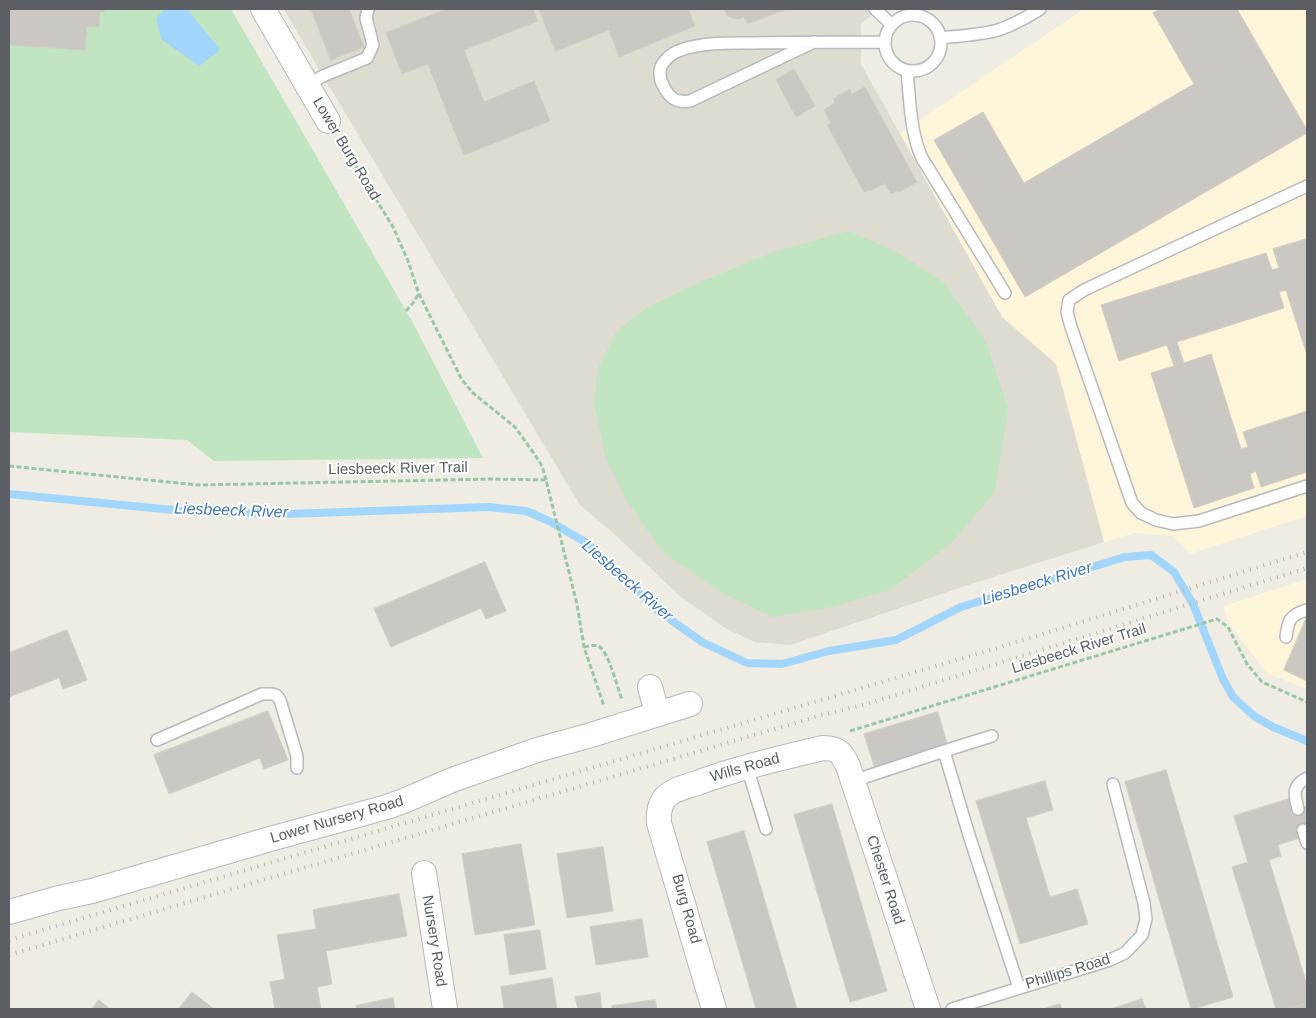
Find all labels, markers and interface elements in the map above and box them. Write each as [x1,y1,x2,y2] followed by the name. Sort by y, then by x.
[308,94,384,204] street label: Lower Burg Road
[328,459,468,479] street label: Liesbeeck River Trail
[174,499,288,523] water label: Liesbeeck River
[578,536,676,626] water label: Liesbeeck River
[980,558,1094,610] water label: Liesbeeck River
[1010,620,1148,678] street label: Liesbeeck River Trail
[708,749,782,787] street label: Wills Road
[268,792,406,848] street label: Lower Nursery Road
[862,833,908,927] street label: Chester Road
[667,872,705,946] street label: Burg Road
[418,894,450,988] street label: Nursery Road
[1024,951,1112,993] street label: Phillips Road

